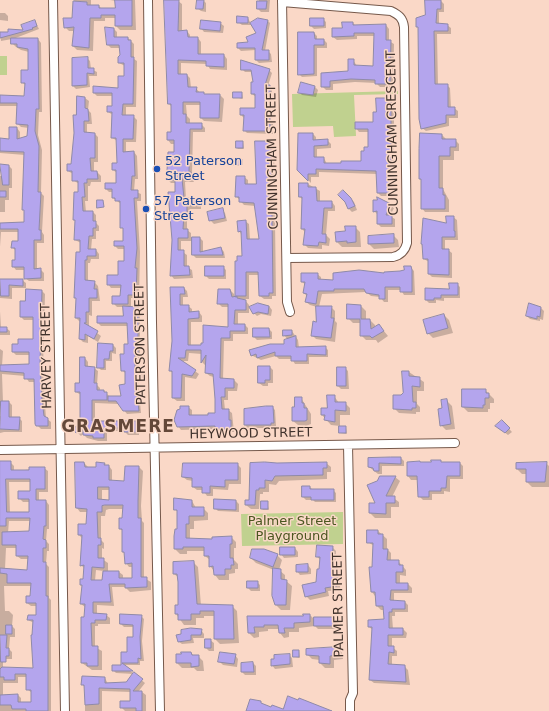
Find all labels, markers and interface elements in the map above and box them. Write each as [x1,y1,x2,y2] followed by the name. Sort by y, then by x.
[384,50,402,216] street label: CUNNINGHAM CRESCENT
[264,84,282,230] street label: CUNNINGHAM STREET
[165,154,242,185] place label: 52 Paterson Street
[152,164,162,174] marker: 52 Paterson Street
[154,194,231,225] place label: 57 Paterson Street
[141,204,151,214] marker: 57 Paterson Street
[132,283,150,405] street label: PATERSON STREET
[38,303,56,409] street label: HARVEY STREET
[61,418,175,438] district label: GRASMERE
[189,425,313,443] street label: HEYWOOD STREET
[248,514,336,545] park label: Palmer Street Playground
[330,552,348,658] street label: PALMER STREET

